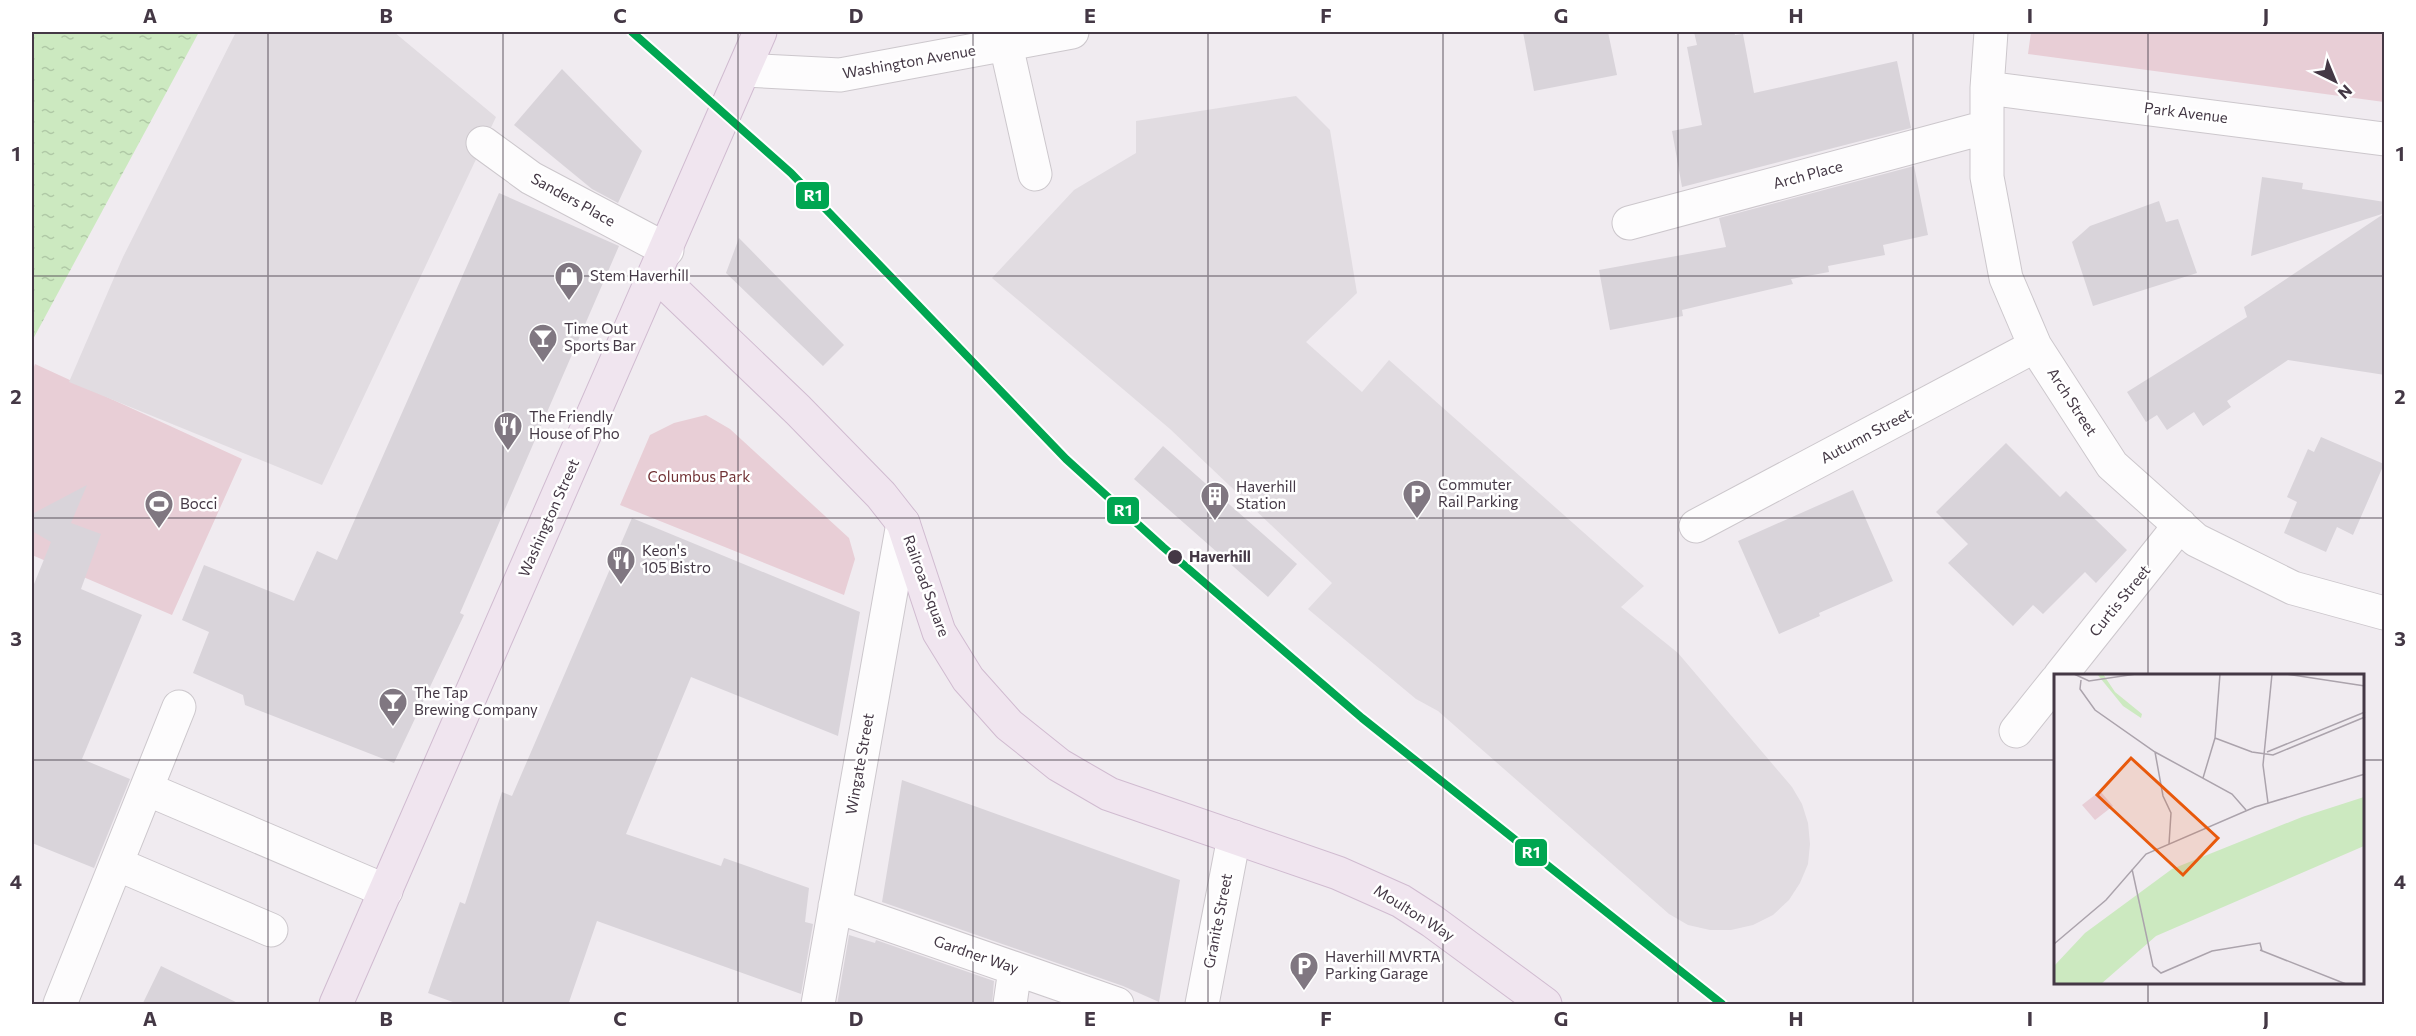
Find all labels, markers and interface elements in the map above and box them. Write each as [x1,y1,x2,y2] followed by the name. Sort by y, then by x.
[143,3,157,27] text: A
[379,3,393,27] text: B
[613,3,627,27] text: C
[849,3,863,27] text: D
[1084,3,1096,27] text: E
[1320,3,1332,27] text: F
[1554,3,1568,27] text: G
[1789,3,1804,27] text: H
[2027,3,2033,27] text: I
[2263,3,2269,27] text: J
[841,40,977,82] street label: Washington Avenue
[2305,51,2365,111] north arrow
[2335,81,2356,103] text: N
[2143,98,2229,126] street label: Park Avenue
[11,141,21,165] text: 1
[2395,141,2405,165] text: 1
[1771,156,1845,192] street label: Arch Place
[528,169,619,230] street label: Sanders Place
[795,181,830,210] line badge: R1
[804,185,822,204] text: R1
[553,260,585,302] shop icon: Stem Haverhill
[590,266,689,284] place label: Stem Haverhill
[564,319,636,354] place label: Time Out Sports Bar
[527,322,559,364] bar icon: Time Out Sports Bar
[2044,364,2101,439] street label: Arch Street
[10,384,22,408] text: 2
[2394,384,2406,408] text: 2
[1817,404,1914,467] street label: Autumn Street
[529,407,620,442] place label: The Friendly House of Pho
[492,410,524,452] restaurant icon: The Friendly House of Pho
[514,456,582,579] street label: Washington Street
[648,467,750,485] park label: Columbus Park
[1438,475,1518,510] place label: Commuter Rail Parking
[1236,477,1296,512] place label: Haverhill Station
[1401,478,1433,520] parking icon: Commuter Rail Parking
[1199,480,1231,522] building icon: Haverhill Station
[143,488,175,530] sports icon: Bocci
[180,494,217,512] place label: Bocci
[1106,496,1140,525] line badge: R1
[1114,500,1132,519] text: R1
[900,532,954,639] street label: Railroad Square
[642,541,711,576] place label: Keon's 105 Bistro
[605,544,637,586] restaurant icon: Keon's 105 Bistro
[1189,547,1251,565] place label: Haverhill
[1166,548,1184,566] marker: Haverhill
[2085,561,2154,640] street label: Curtis Street
[10,626,22,650] text: 3
[2394,626,2406,650] text: 3
[2054,674,2365,985] inset map
[414,683,538,718] place label: The Tap Brewing Company
[377,686,409,728] bar icon: The Tap Brewing Company
[841,712,877,816] street label: Wingate Street
[1514,838,1548,867] line badge: R1
[1522,842,1540,861] text: R1
[10,869,22,893] text: 4
[2394,869,2406,893] text: 4
[1199,872,1235,970] street label: Granite Street
[1371,880,1458,944] street label: Moulton Way
[932,931,1021,977] street label: Gardner Way
[1325,947,1441,982] place label: Haverhill MVRTA Parking Garage
[1288,950,1320,992] parking icon: Haverhill MVRTA Parking Garage
[143,1006,157,1030] text: A
[379,1006,393,1030] text: B
[613,1006,627,1030] text: C
[849,1006,863,1030] text: D
[1084,1006,1096,1030] text: E
[1320,1006,1332,1030] text: F
[1554,1006,1568,1030] text: G
[1789,1006,1804,1030] text: H
[2027,1006,2033,1030] text: I
[2263,1006,2269,1030] text: J

